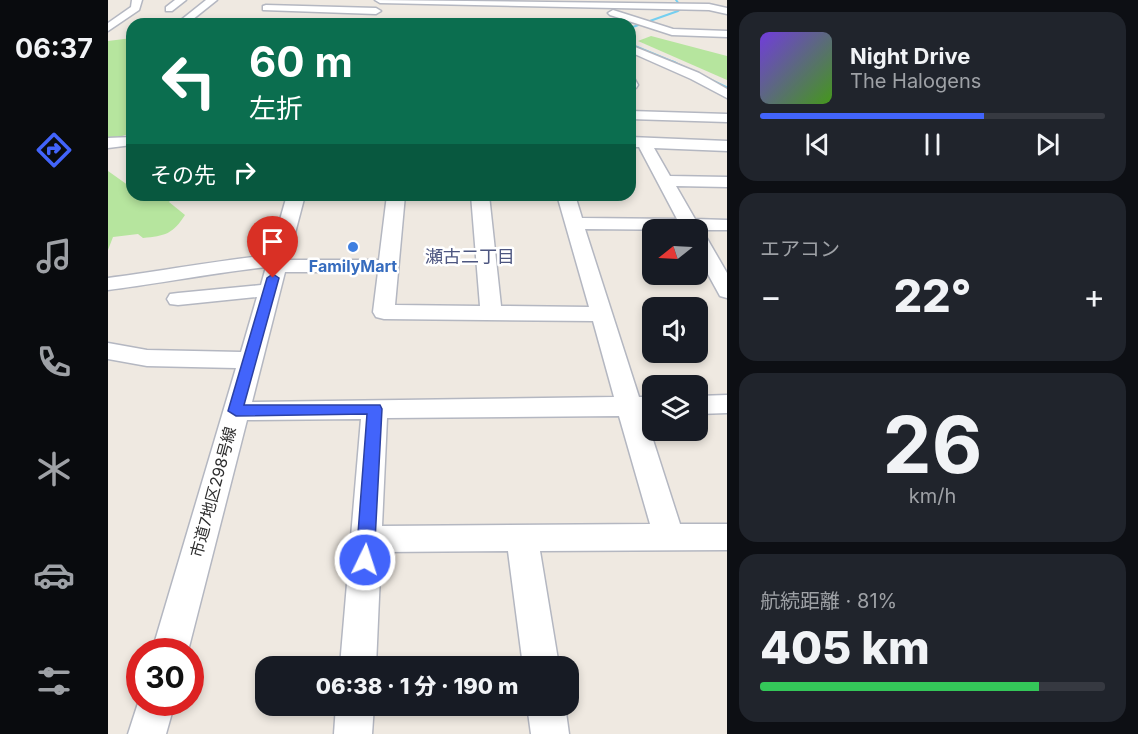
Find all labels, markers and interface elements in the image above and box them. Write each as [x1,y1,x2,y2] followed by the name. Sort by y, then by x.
[15,32,93,65] text: 06:37
[249,36,353,87] text: 60 m
[150,42,228,120] icon: left
[850,43,970,69] text: Night Drive
[850,69,981,93] text: The Halogens
[249,92,303,125] text: 左折
[801,128,834,161] icon: previous
[916,128,949,161] icon: pause
[1031,128,1064,161] icon: next
[33,129,75,171] icon: directions
[228,156,261,189] icon: right
[150,162,216,188] text: その先
[247,216,298,278] pin
[642,219,708,285] north arrow
[642,219,708,441] map controls
[256,225,289,258] icon: arrive
[33,235,75,277] icon: music
[760,237,840,261] text: エアコン
[346,240,360,254] marker: FamilyMart
[425,246,515,267] district label: 瀬古二丁目
[309,256,397,276] place label: FamilyMart
[893,268,972,323] text: 22°
[760,276,782,316] text: −
[1083,276,1105,316] text: +
[642,297,708,363] button: sound
[33,341,75,383] icon: phone
[642,375,708,441] button: layers
[883,397,982,492] text: 26
[186,424,240,560] street label: 市道7地区298号線
[33,448,75,490] icon: climate
[909,484,956,508] text: km/h
[333,528,397,592] position arrow
[33,554,75,596] icon: car
[760,589,897,613] text: 航続距離 · 81%
[760,620,930,675] text: 405 km
[126,638,204,716] speed limit sign: 30
[33,660,75,702] icon: filters
[316,673,518,699] text: 06:38 · 1 分 · 190 m

